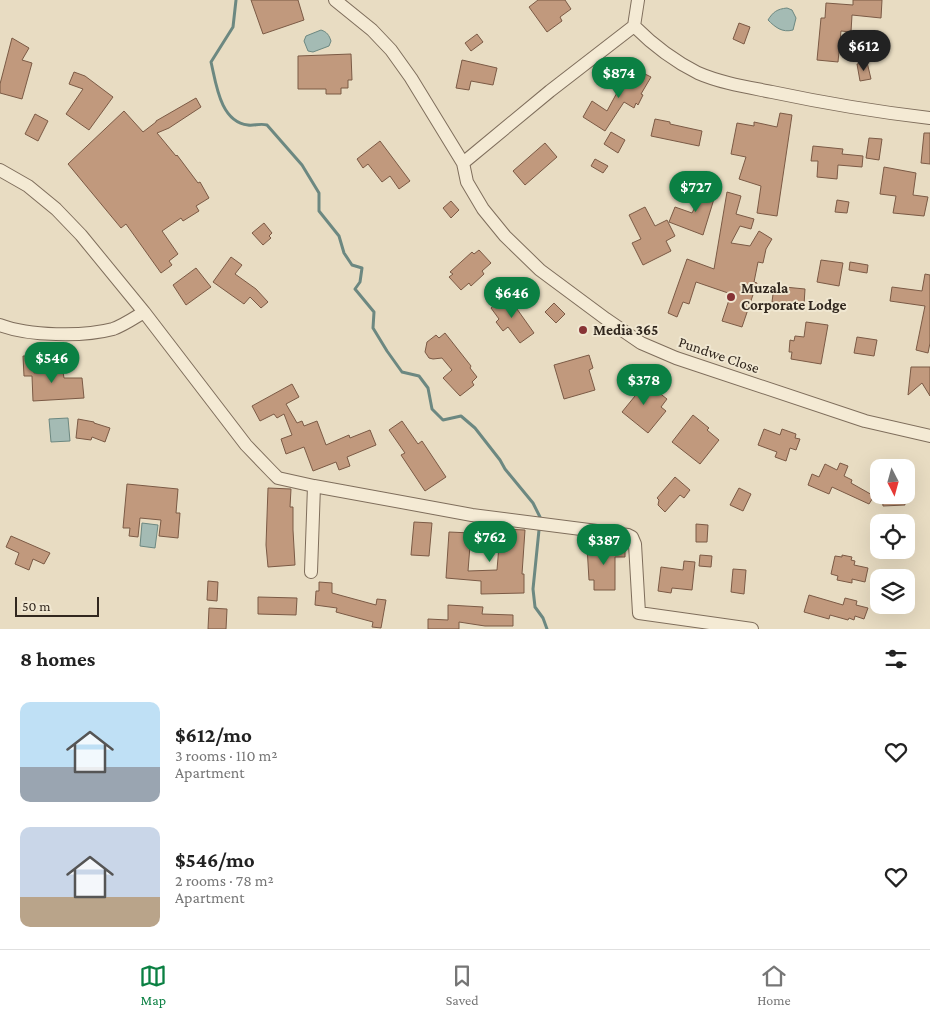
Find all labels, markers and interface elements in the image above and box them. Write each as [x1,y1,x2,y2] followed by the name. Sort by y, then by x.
[834,30,894,72] pin: $612
[849,37,879,54] text: $612
[589,56,649,99] pin: $874
[603,64,635,81] text: $874
[666,170,726,213] pin: $727
[680,178,712,195] text: $727
[482,276,542,319] pin: $646
[741,280,847,313] place label: Muzala Corporate Lodge
[495,284,529,301] text: $646
[725,291,737,303] marker: Muzala Corporate Lodge
[593,322,658,338] place label: Media 365
[577,324,589,336] marker: Media 365
[676,334,762,376] street label: Pundwe Close
[22,342,82,384] pin: $546
[35,349,69,366] text: $546
[614,364,674,406] pin: $378
[628,371,660,388] text: $378
[870,459,915,504] north arrow
[870,459,915,614] map controls
[870,514,915,559] button: locate
[460,520,520,563] pin: $762
[574,524,634,566] pin: $387
[474,528,506,545] text: $762
[588,531,620,548] text: $387
[870,569,915,614] button: layers
[15,594,99,617] scale bar
[22,598,50,614] text: 50 m
[882,645,910,673] icon: filters
[20,647,95,671] text: 8 homes
[60,722,120,782] icon: home
[175,723,252,747] text: $612/mo
[882,738,910,766] icon: heart
[175,747,278,764] text: 3 rooms · 110 m²
[175,764,245,781] text: Apartment
[60,847,120,907] icon: home
[175,848,255,872] text: $546/mo
[882,863,910,891] icon: heart
[175,872,274,889] text: 2 rooms · 78 m²
[175,889,245,906] text: Apartment
[139,962,167,1008] tab: Map
[446,962,479,1008] tab: Saved
[757,962,791,1008] tab: Home

